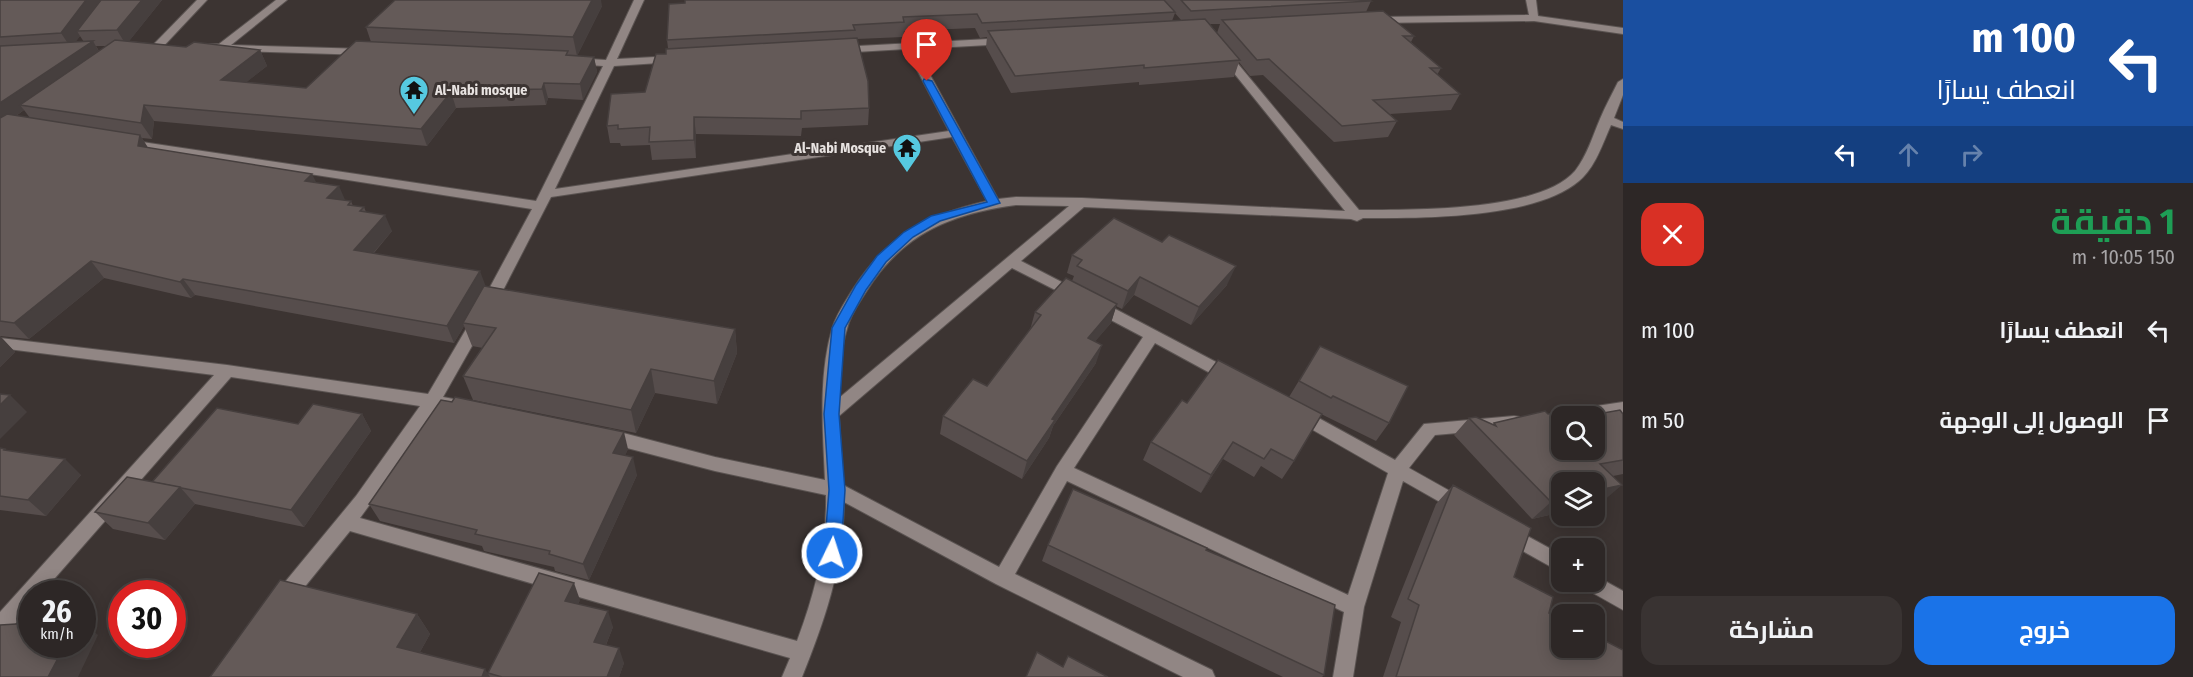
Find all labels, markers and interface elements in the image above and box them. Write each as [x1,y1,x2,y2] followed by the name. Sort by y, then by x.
[1972,13,2076,63] text: 100 m
[901,19,952,81] pin
[2097,24,2175,102] icon: left
[910,28,943,61] icon: arrive
[398,74,430,116] temple icon: Al-Nabi mosque
[1937,74,2076,106] text: انعطف يسارًا
[434,82,527,99] place label: Al-Nabi mosque
[891,132,923,174] temple icon: Al-Nabi Mosque
[1829,138,1862,171] icon: left
[1892,138,1925,171] icon: ahead
[1955,138,1988,171] icon: right
[793,140,886,157] place label: Al-Nabi Mosque
[2051,200,2175,244] text: 1 دقيقة
[1641,203,1704,266] button: close
[2072,245,2175,269] text: 150 m · 10:05
[2142,314,2175,347] icon: left
[1641,317,1695,344] text: 100 m
[1999,317,2124,344] text: انعطف يسارًا
[2142,404,2175,437] icon: arrive
[1551,406,1605,658] map controls
[1551,406,1605,460] button: search
[1641,407,1685,434] text: 50 m
[1940,407,2124,434] text: الوصول إلى الوجهة
[1551,472,1605,526] button: layers
[800,521,864,585] position arrow
[1551,538,1605,592] button: +
[108,580,186,658] speed limit sign: 30
[42,594,72,630] text: 26
[1641,596,1902,665] button: مشاركة
[1914,596,2175,665] button: خروج
[1551,604,1605,658] button: −
[40,625,74,643] text: km/h

